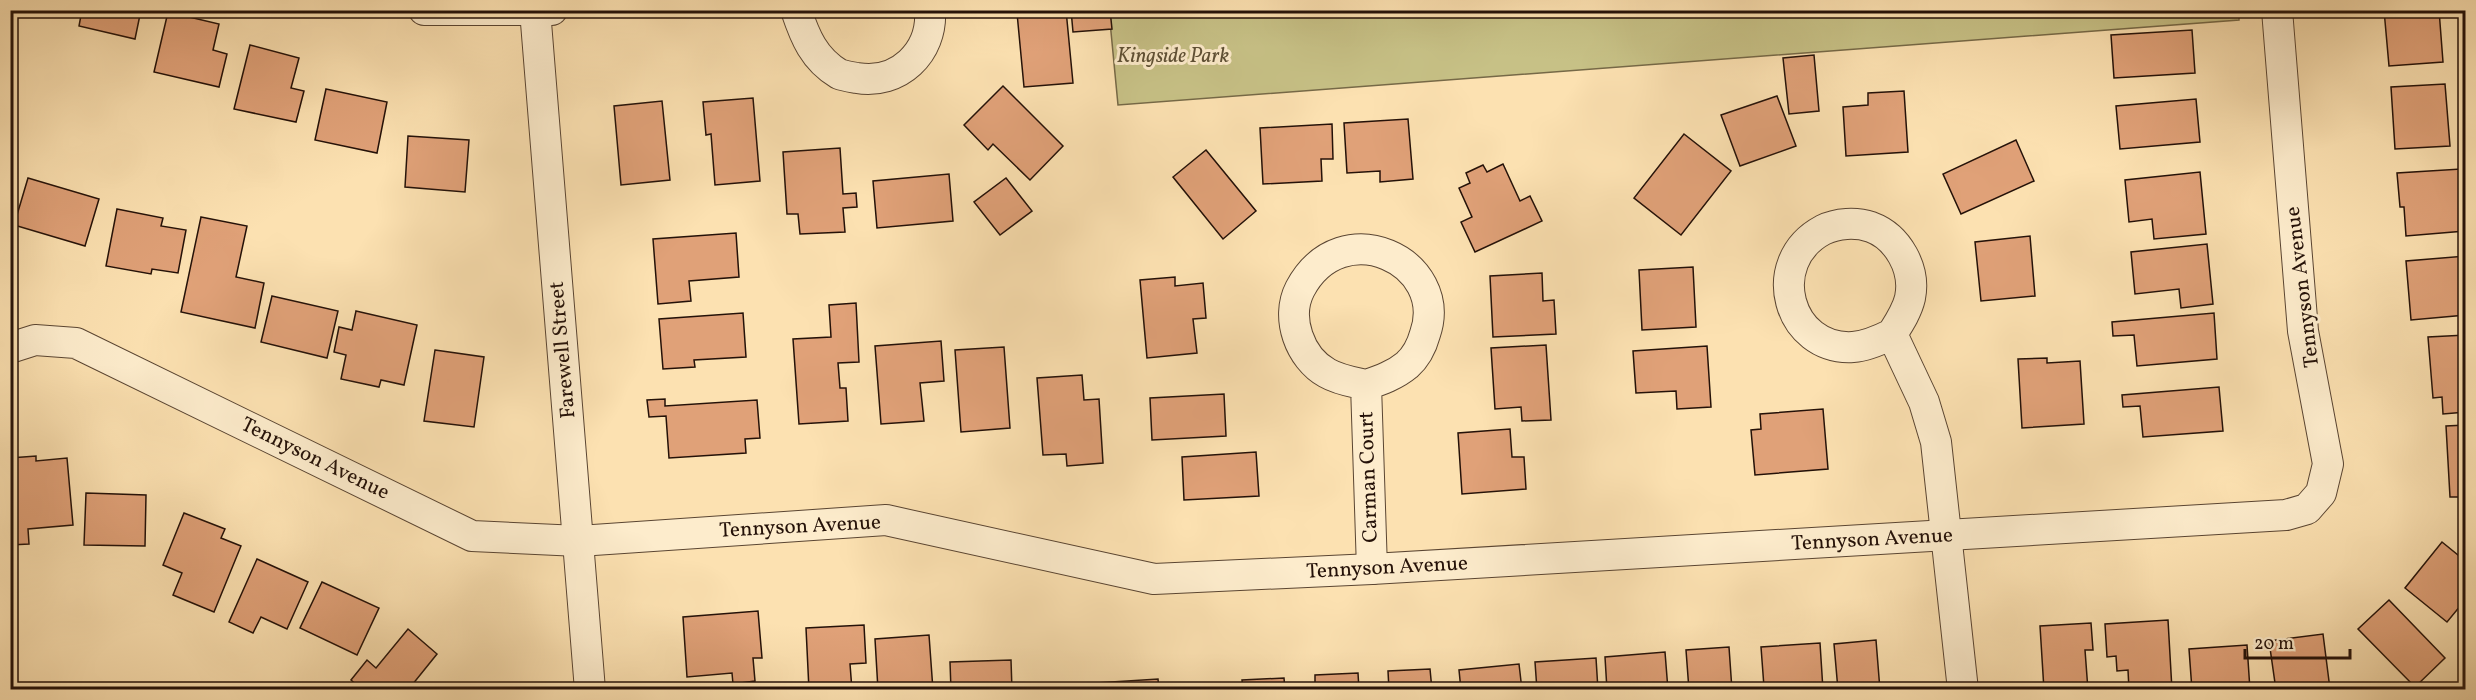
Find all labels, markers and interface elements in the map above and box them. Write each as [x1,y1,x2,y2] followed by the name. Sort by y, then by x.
[1117,42,1229,71] park label: Kingside Park
[2279,205,2327,369] street label: Tennyson Avenue
[543,280,583,420] street label: Farewell Street
[236,410,394,508] street label: Tennyson Avenue
[1352,411,1386,543] street label: Carman Court
[718,508,882,546] street label: Tennyson Avenue
[1790,521,1954,559] street label: Tennyson Avenue
[1305,549,1469,587] street label: Tennyson Avenue
[2245,622,2350,660] scale bar
[2254,632,2294,657] text: 20 m

